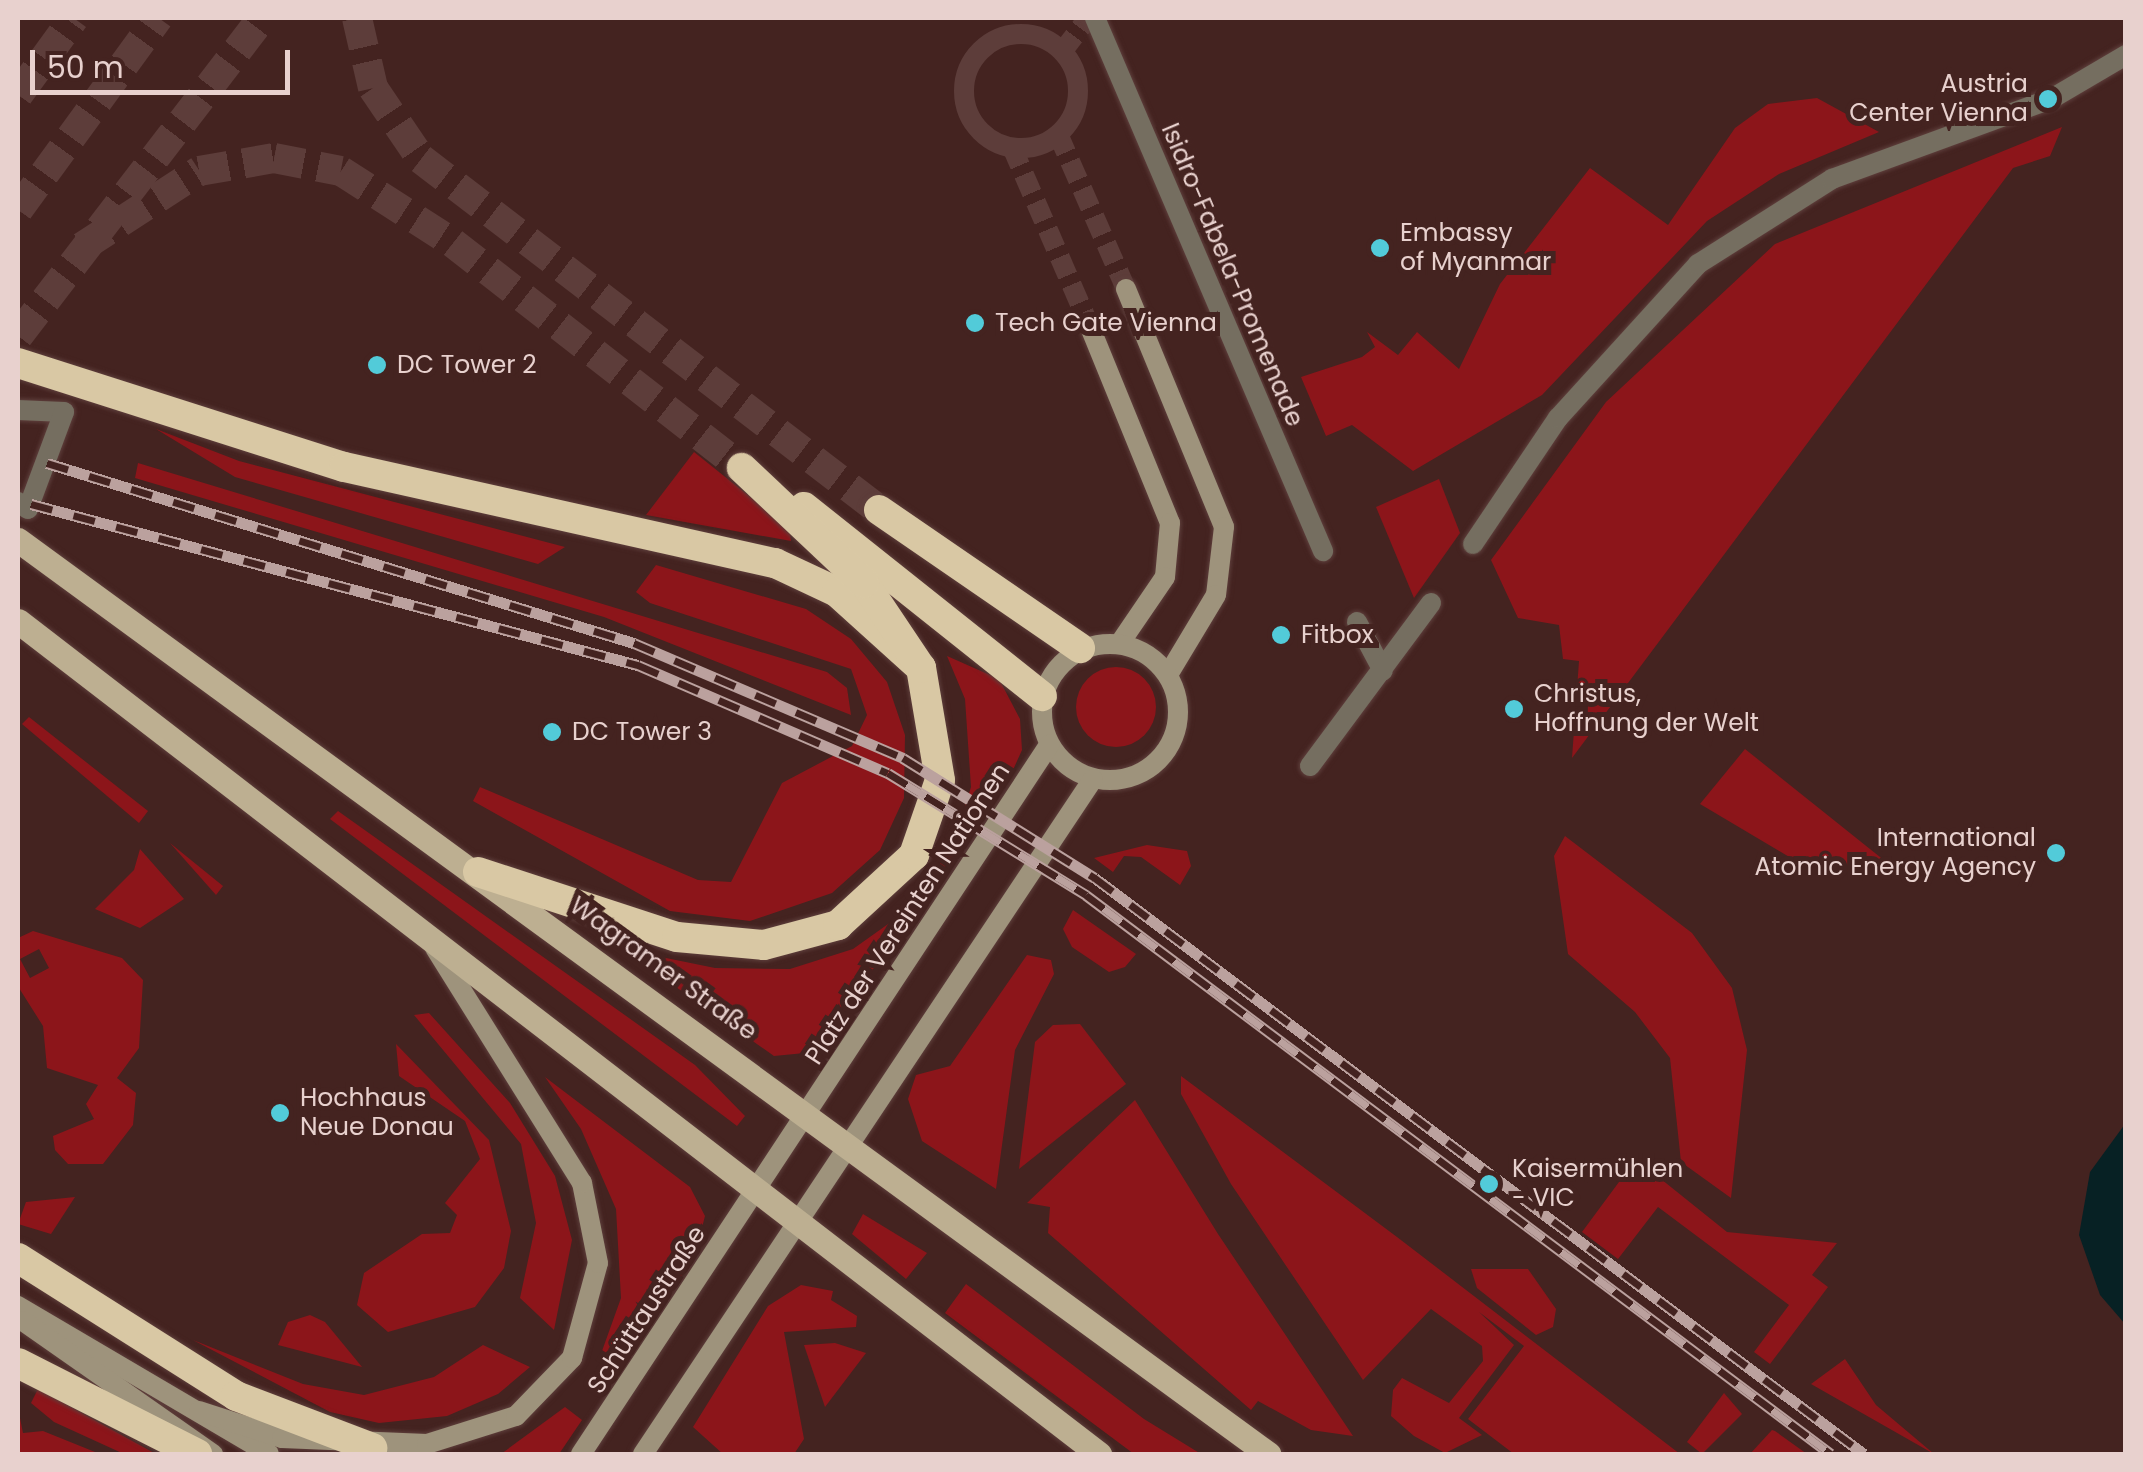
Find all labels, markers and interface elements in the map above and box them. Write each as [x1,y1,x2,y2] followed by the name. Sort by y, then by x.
[35,30,295,92] scale bar
[47,46,124,89] text: 50 m
[1849,70,2028,129] place label: Austria Center Vienna
[2037,88,2059,110] marker: Austria Center Vienna
[1154,119,1310,431] street label: Isidro-Fabela-Promenade
[1400,219,1551,278] place label: Embassy of Myanmar
[1369,237,1391,259] marker: Embassy of Myanmar
[995,308,1217,338] place label: Tech Gate Vienna
[964,312,986,334] marker: Tech Gate Vienna
[397,350,537,380] place label: DC Tower 2
[366,354,388,376] marker: DC Tower 2
[1301,620,1374,650] place label: Fitbox
[1270,624,1292,646] marker: Fitbox
[1534,680,1759,739] place label: Christus, Hoffnung der Welt
[1503,698,1525,720] marker: Christus, Hoffnung der Welt
[572,717,712,747] place label: DC Tower 3
[541,721,563,743] marker: DC Tower 3
[799,758,1017,1070] street label: Platz der Vereinten Nationen
[1755,824,2036,883] place label: International Atomic Energy Agency
[2045,842,2067,864] marker: International Atomic Energy Agency
[563,891,763,1047] street label: Wagramer Straße
[300,1084,454,1143] place label: Hochhaus Neue Donau
[269,1102,291,1124] marker: Hochhaus Neue Donau
[1512,1155,1683,1214] place label: Kaisermühlen - VIC
[1476,1171,1502,1197] marker: Kaisermühlen - VIC
[582,1221,712,1399] street label: Schüttaustraße

